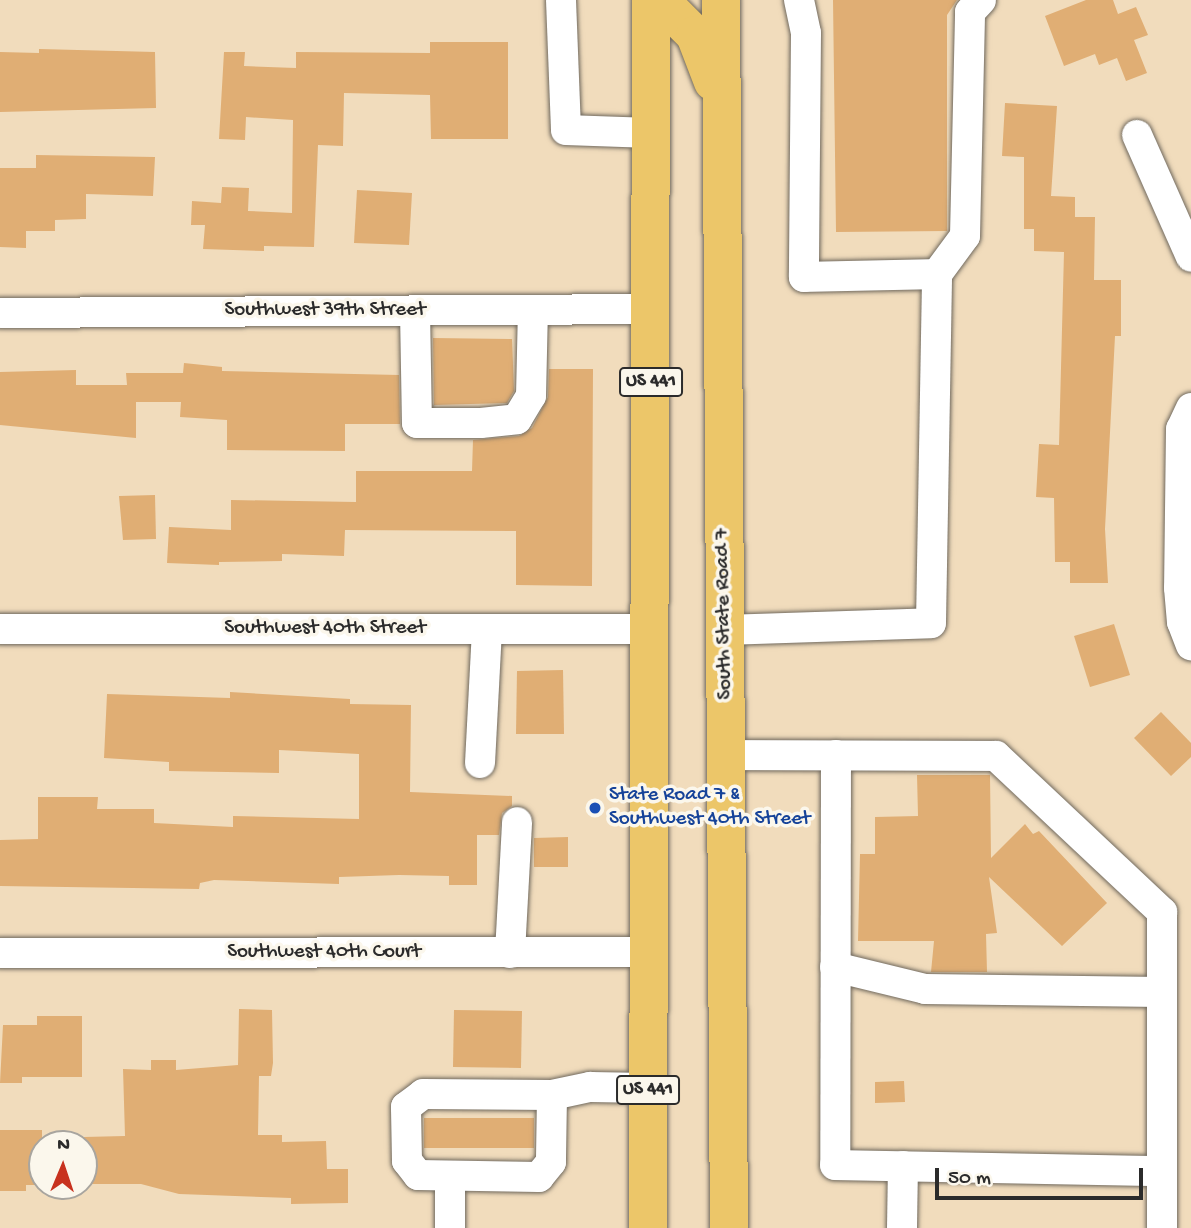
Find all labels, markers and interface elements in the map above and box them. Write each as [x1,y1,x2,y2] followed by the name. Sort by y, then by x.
[225,298,425,324] street label: Southwest 39th Street
[618,366,684,398] road number: US 441
[711,528,739,700] street label: South State Road 7
[224,616,426,642] street label: Southwest 40th Street
[609,783,810,833] place label: State Road 7 & Southwest 40th Street
[587,800,603,816] marker: State Road 7 & Southwest 40th Street
[227,940,421,966] street label: Southwest 40th Court
[615,1074,681,1106] road number: US 441
[28,1130,98,1200] north arrow
[57,1134,70,1157] text: N
[939,1154,1147,1198] scale bar
[948,1167,991,1192] text: 50 m

